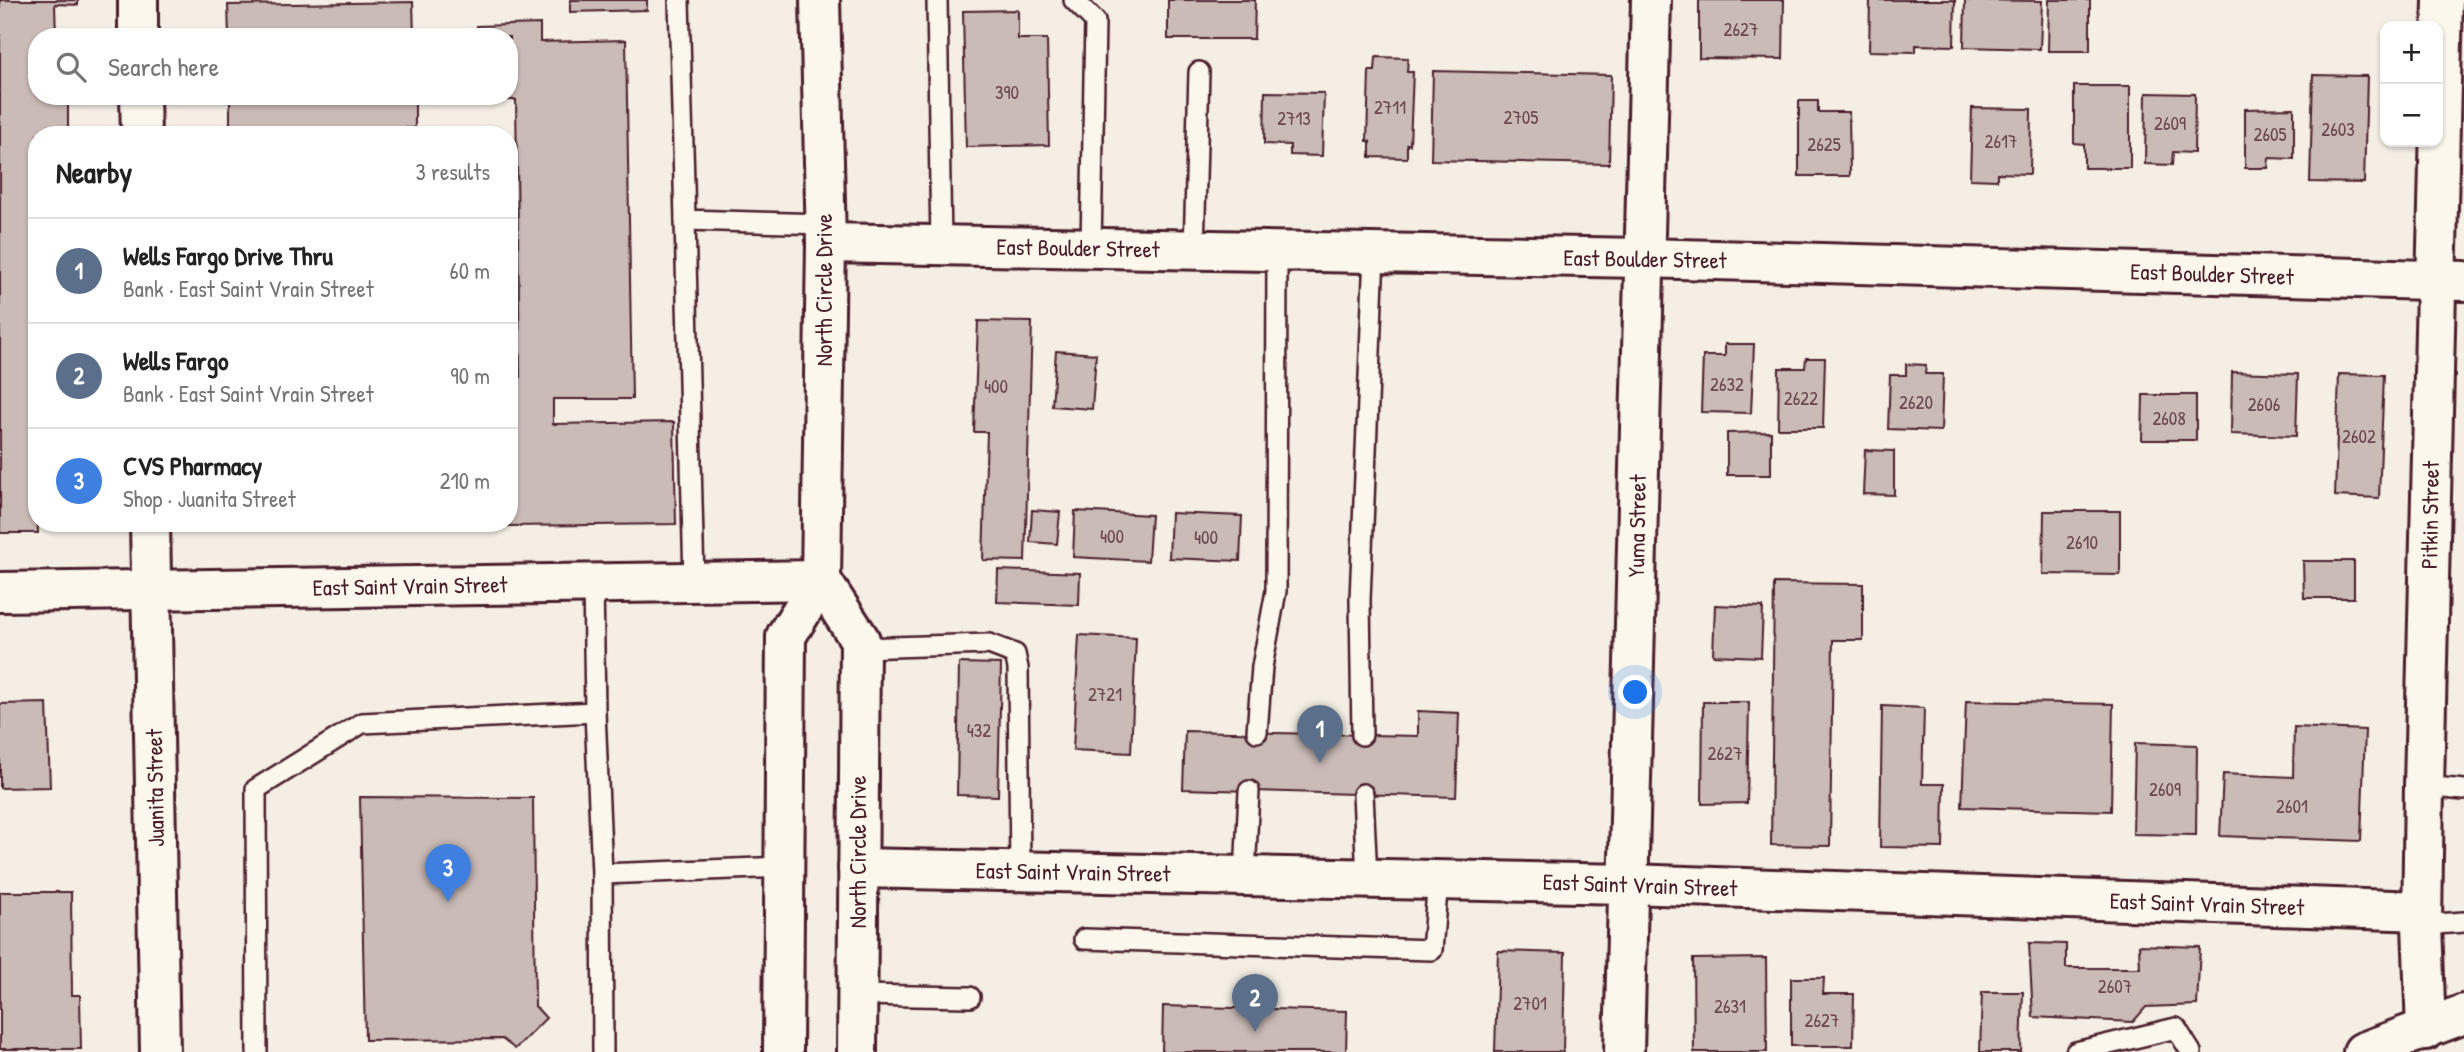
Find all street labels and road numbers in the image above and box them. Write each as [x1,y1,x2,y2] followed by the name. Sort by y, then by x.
[808,214,839,366] street label: North Circle Drive
[996,231,1161,264] street label: East Boulder Street
[1563,242,1728,275] street label: East Boulder Street
[2130,255,2295,292] street label: East Boulder Street
[2413,460,2446,569] street label: Pitkin Street
[1620,473,1653,578] street label: Yuma Street
[312,568,509,603] street label: East Saint Vrain Street
[138,728,171,847] street label: Juanita Street
[842,776,873,928] street label: North Circle Drive
[975,854,1172,889] street label: East Saint Vrain Street
[1542,866,1739,903] street label: East Saint Vrain Street
[2109,885,2306,922] street label: East Saint Vrain Street

